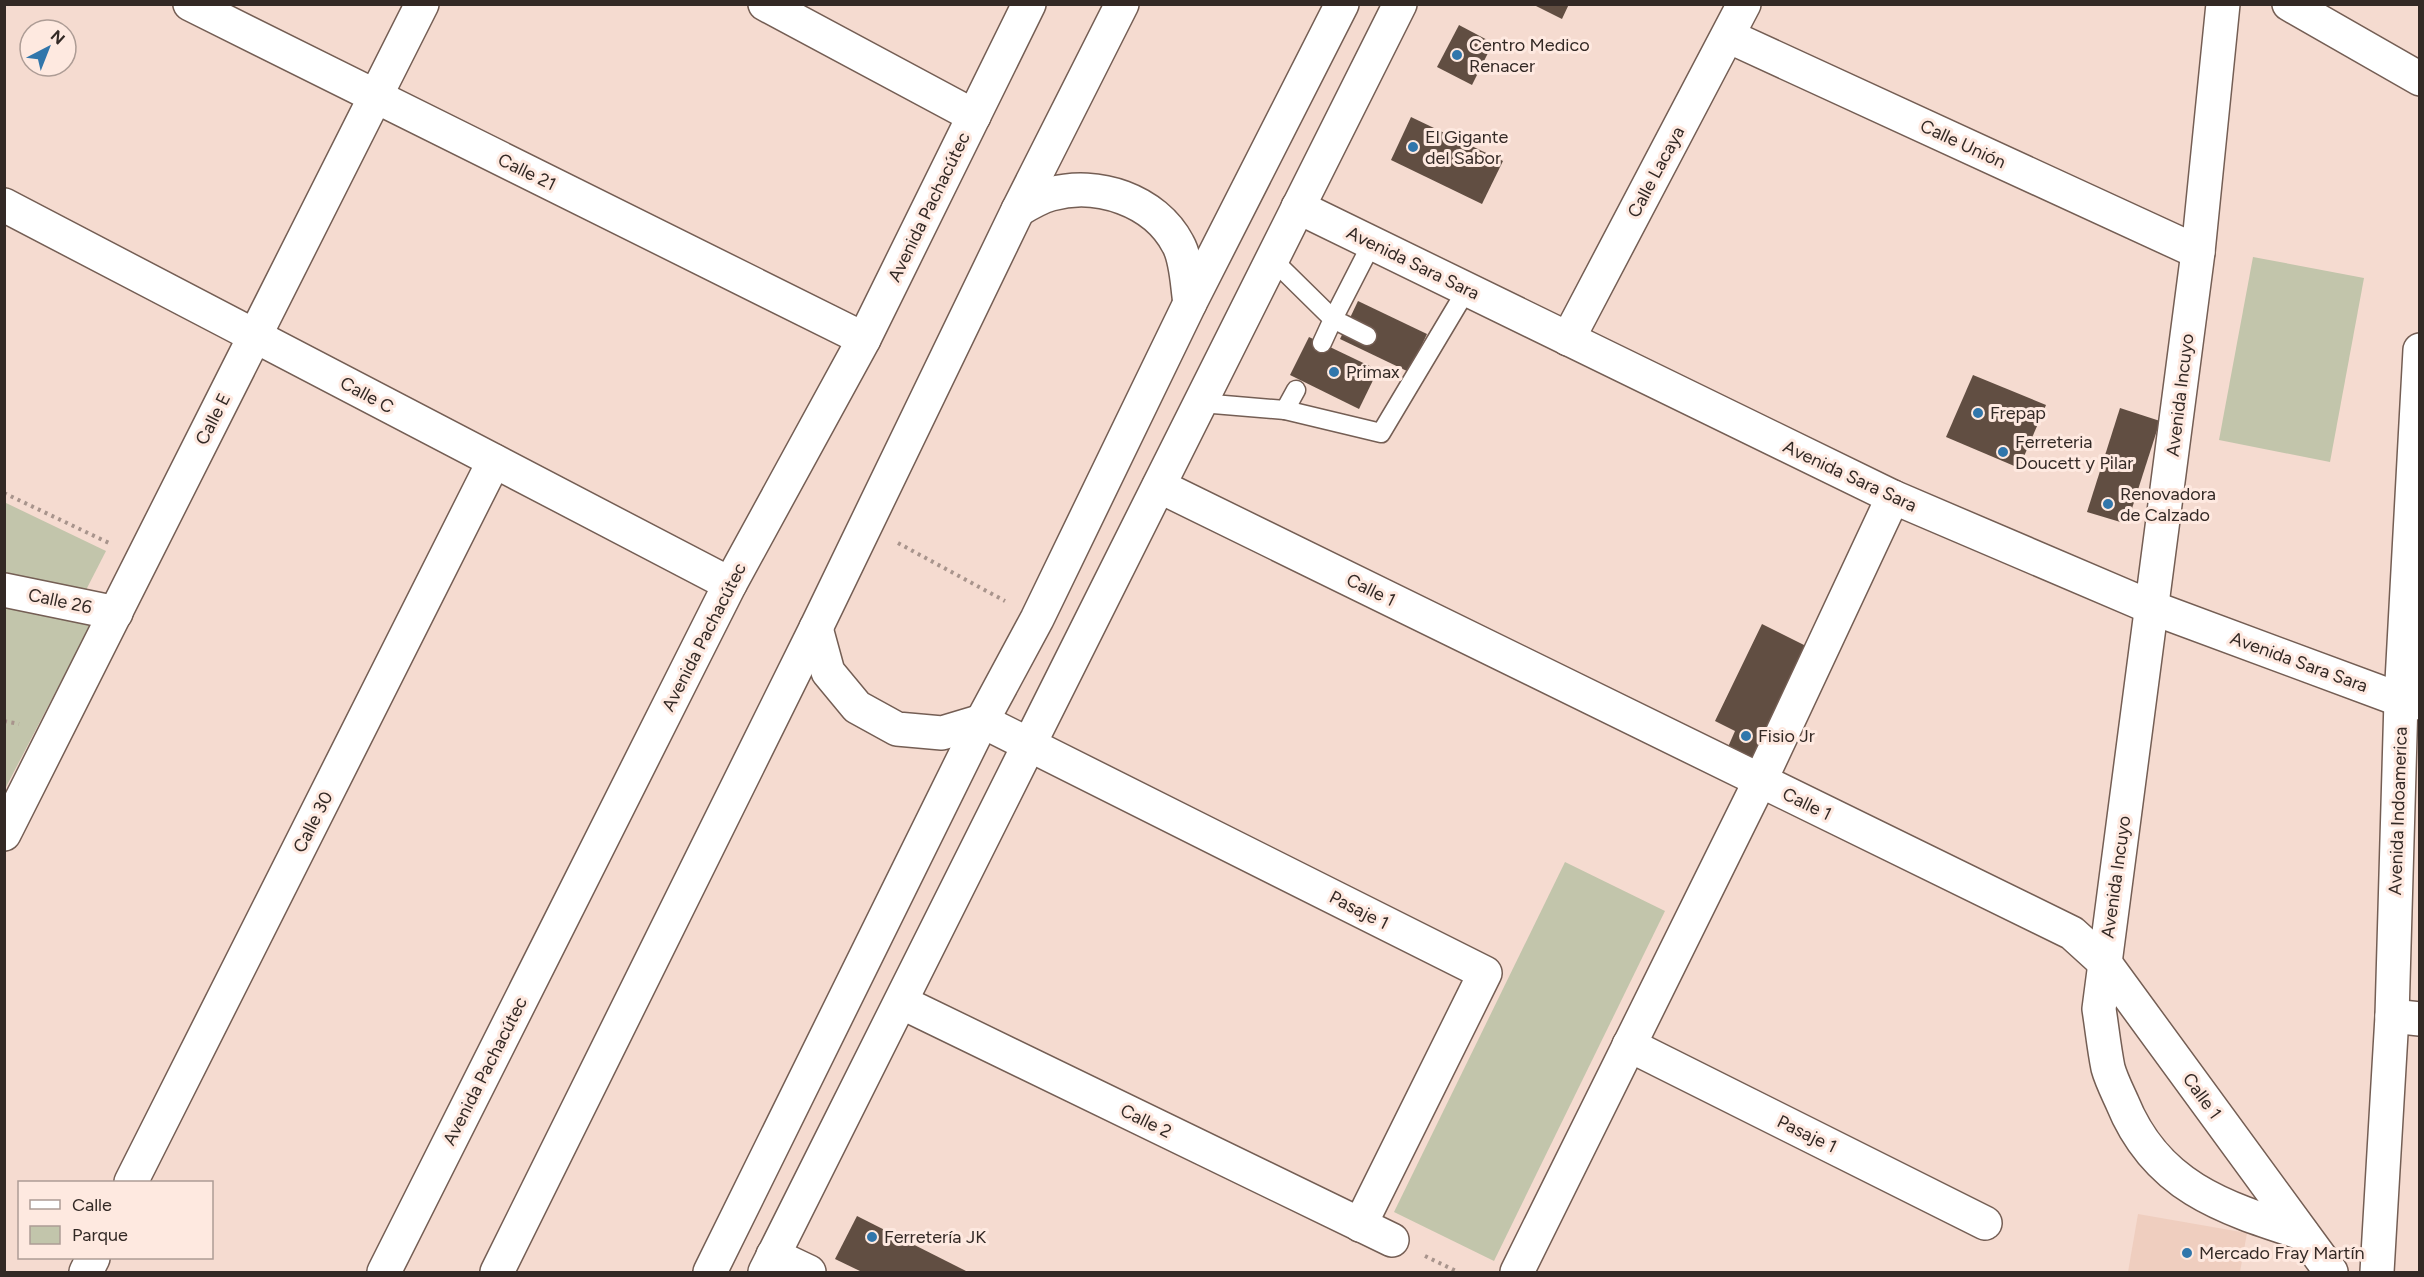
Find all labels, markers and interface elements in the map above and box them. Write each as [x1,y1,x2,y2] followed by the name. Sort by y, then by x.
[18,18,78,78] north arrow
[47,26,69,48] text: N
[1469,34,1590,77] place label: Centro Medico Renacer
[1450,48,1464,62] marker: Centro Medico Renacer
[1917,115,2009,173] street label: Calle Unión
[1623,123,1689,221] street label: Calle Lacaya
[1425,126,1508,169] place label: El Gigante del Sabor
[883,128,975,285] street label: Avenida Pachacútec
[1406,140,1420,154] marker: El Gigante del Sabor
[494,149,560,195] street label: Calle 21
[1343,221,1483,305] street label: Avenida Sara Sara
[2162,332,2198,458] street label: Avenida Incuyo
[1346,361,1400,383] place label: Primax
[1327,365,1341,379] marker: Primax
[337,372,397,418] street label: Calle C
[191,389,235,449] street label: Calle E
[1990,402,2046,424] place label: Frepap
[1971,406,1985,420] marker: Frepap
[2015,431,2133,474] place label: Ferreteria Doucett y Pilar
[1780,435,1920,517] street label: Avenida Sara Sara
[1996,445,2010,459] marker: Ferreteria Doucett y Pilar
[2120,483,2216,526] place label: Renovadora de Calzado
[2101,497,2115,511] marker: Renovadora de Calzado
[657,559,751,715] street label: Avenida Pachacútec
[1343,569,1399,611] street label: Calle 1
[26,584,94,618] street label: Calle 26
[2227,627,2371,697] street label: Avenida Sara Sara
[1758,725,1815,747] place label: Fisio Jr
[2384,726,2412,896] street label: Avenida Indoamerica
[1739,729,1753,743] marker: Fisio Jr
[1779,783,1835,825] street label: Calle 1
[288,788,338,856] street label: Calle 30
[2096,814,2136,940] street label: Avenida Incuyo
[1326,886,1392,934] street label: Pasaje 1
[438,993,532,1149] street label: Avenida Pachacútec
[2178,1069,2226,1123] street label: Calle 1
[1117,1099,1175,1143] street label: Calle 2
[1774,1110,1840,1158] street label: Pasaje 1
[18,1181,213,1259] legend
[72,1194,112,1216] text: Calle
[72,1224,128,1246] text: Parque
[884,1226,986,1248] place label: Ferretería JK
[865,1230,879,1244] marker: Ferretería JK
[2199,1242,2365,1264] place label: Mercado Fray Martín
[2180,1246,2194,1260] marker: Mercado Fray Martín

